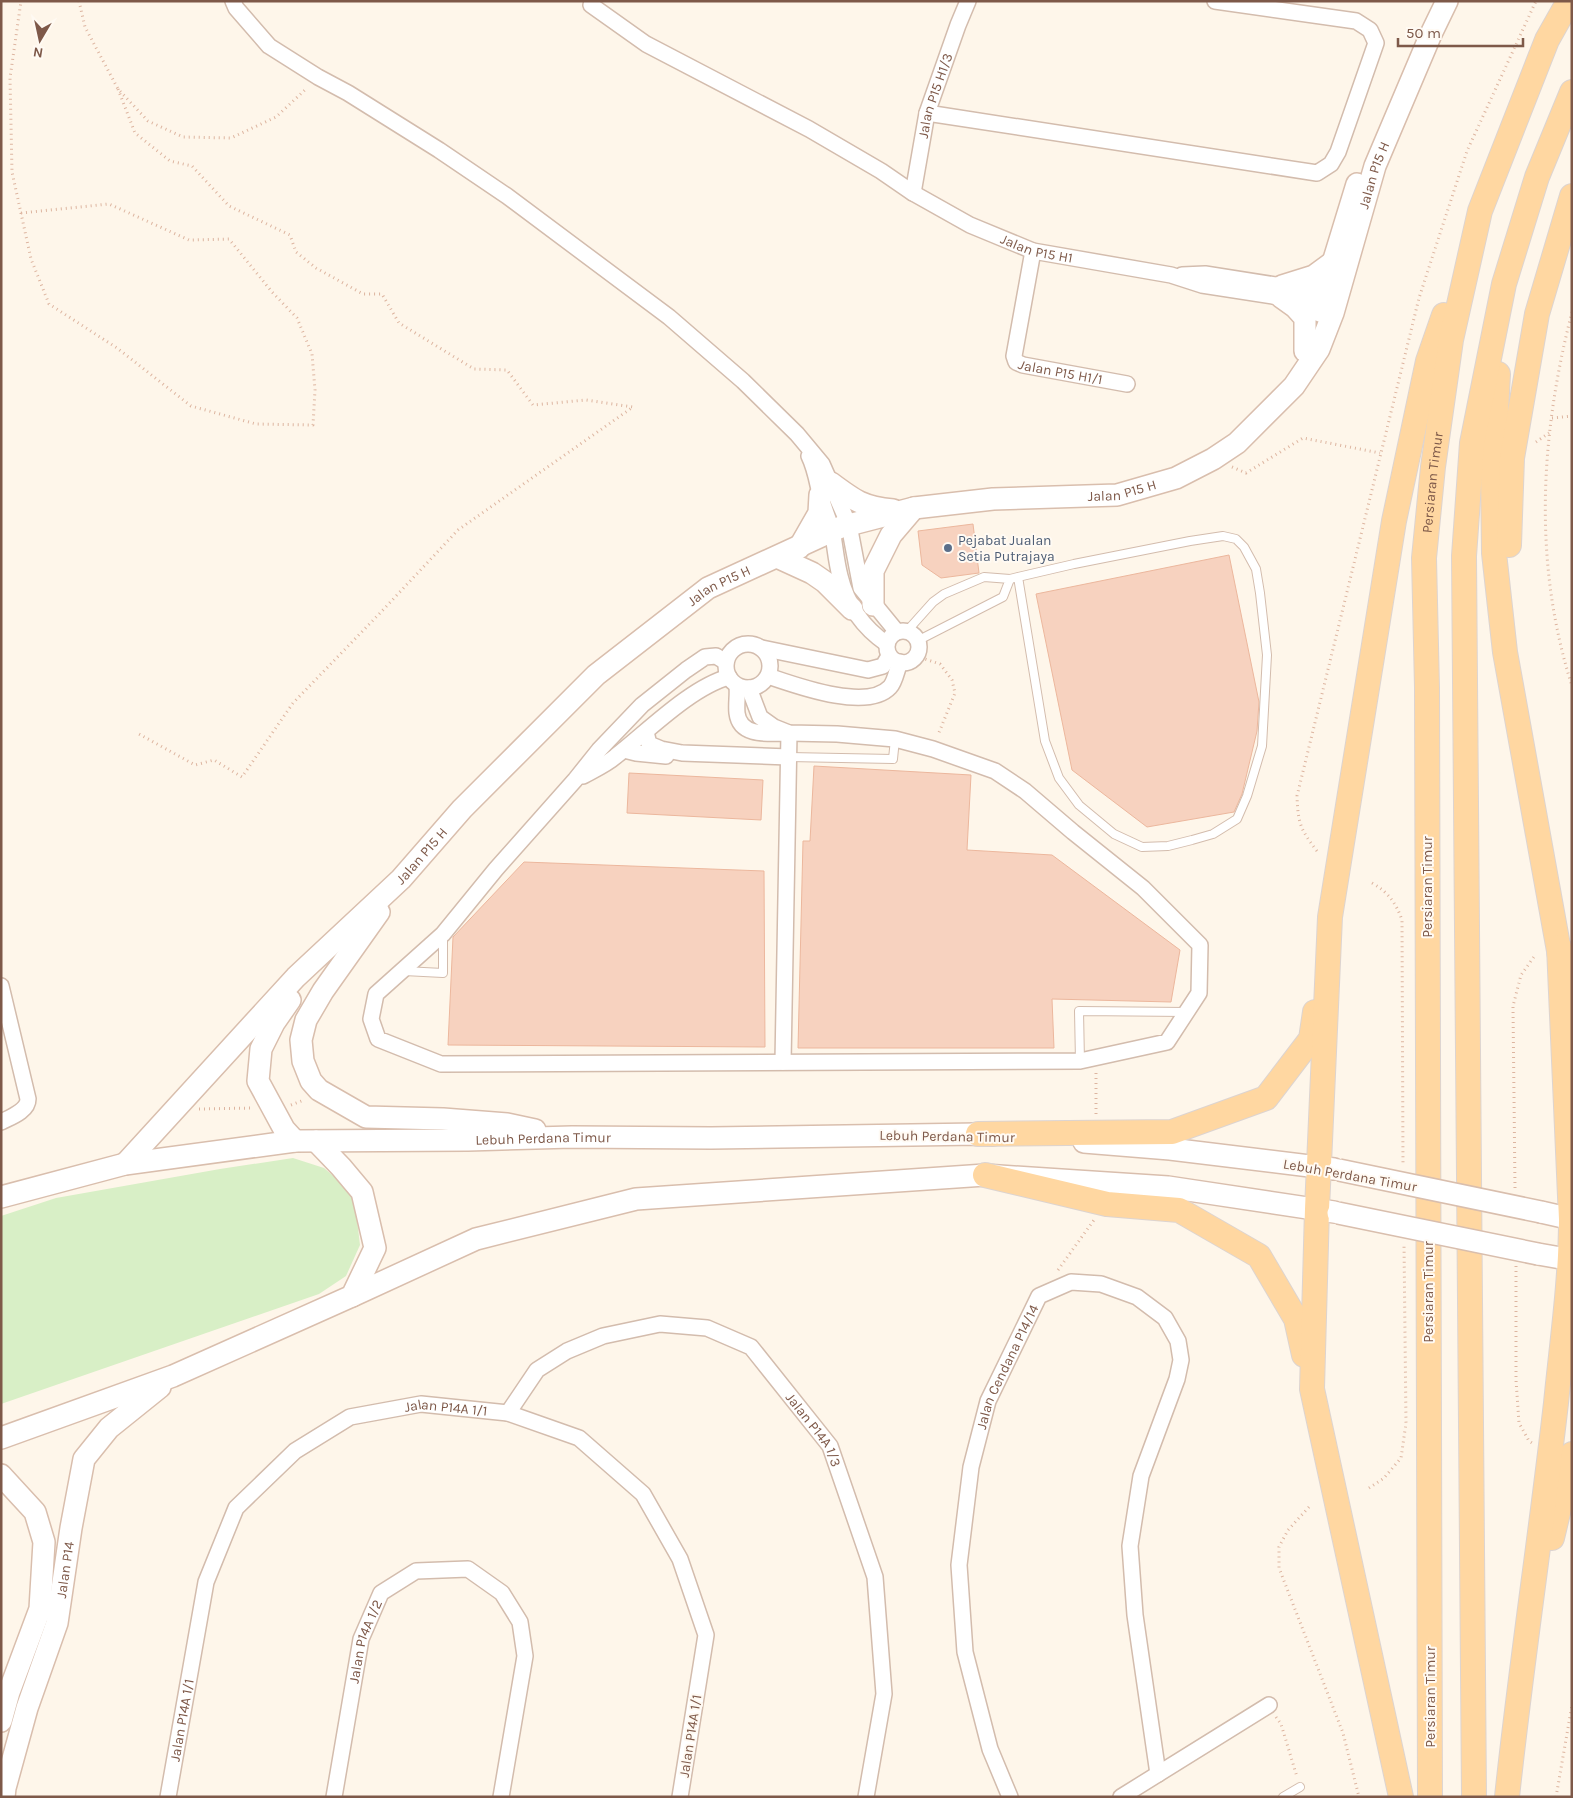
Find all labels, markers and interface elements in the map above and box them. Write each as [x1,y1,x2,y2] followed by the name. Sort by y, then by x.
[15,15,65,65] north arrow
[1398,15,1523,47] scale bar
[1406,24,1441,42] text: 50 m
[32,43,44,62] text: N
[915,51,956,140] street label: Jalan P15 H1/3
[1355,139,1393,211] street label: Jalan P15 H
[998,231,1074,267] street label: Jalan P15 H1
[1016,356,1104,388] street label: Jalan P15 H1/1
[1419,430,1447,534] street label: Persiaran Timur
[1087,476,1158,505] street label: Jalan P15 H
[958,532,1055,565] place label: Pejabat Jualan Setia Putrajaya
[942,542,954,554] marker: Pejabat Jualan Setia Putrajaya
[684,562,753,610] street label: Jalan P15 H
[393,824,451,888] street label: Jalan P15 H
[1419,835,1436,938] street label: Persiaran Timur
[879,1127,1016,1146] street label: Lebuh Perdana Timur
[475,1129,612,1149] street label: Lebuh Perdana Timur
[1282,1155,1419,1196] street label: Lebuh Perdana Timur
[1420,1240,1437,1343] street label: Persiaran Timur
[973,1302,1043,1431] street label: Jalan Cendana P14/14
[782,1389,844,1469] street label: Jalan P14A 1/3
[403,1396,488,1420] street label: Jalan P14A 1/1
[53,1540,78,1599] street label: Jalan P14
[346,1597,386,1685] street label: Jalan P14A 1/2
[1422,1645,1439,1748] street label: Persiaran Timur
[166,1678,198,1763] street label: Jalan P14A 1/1
[676,1693,705,1779] street label: Jalan P14A 1/1

